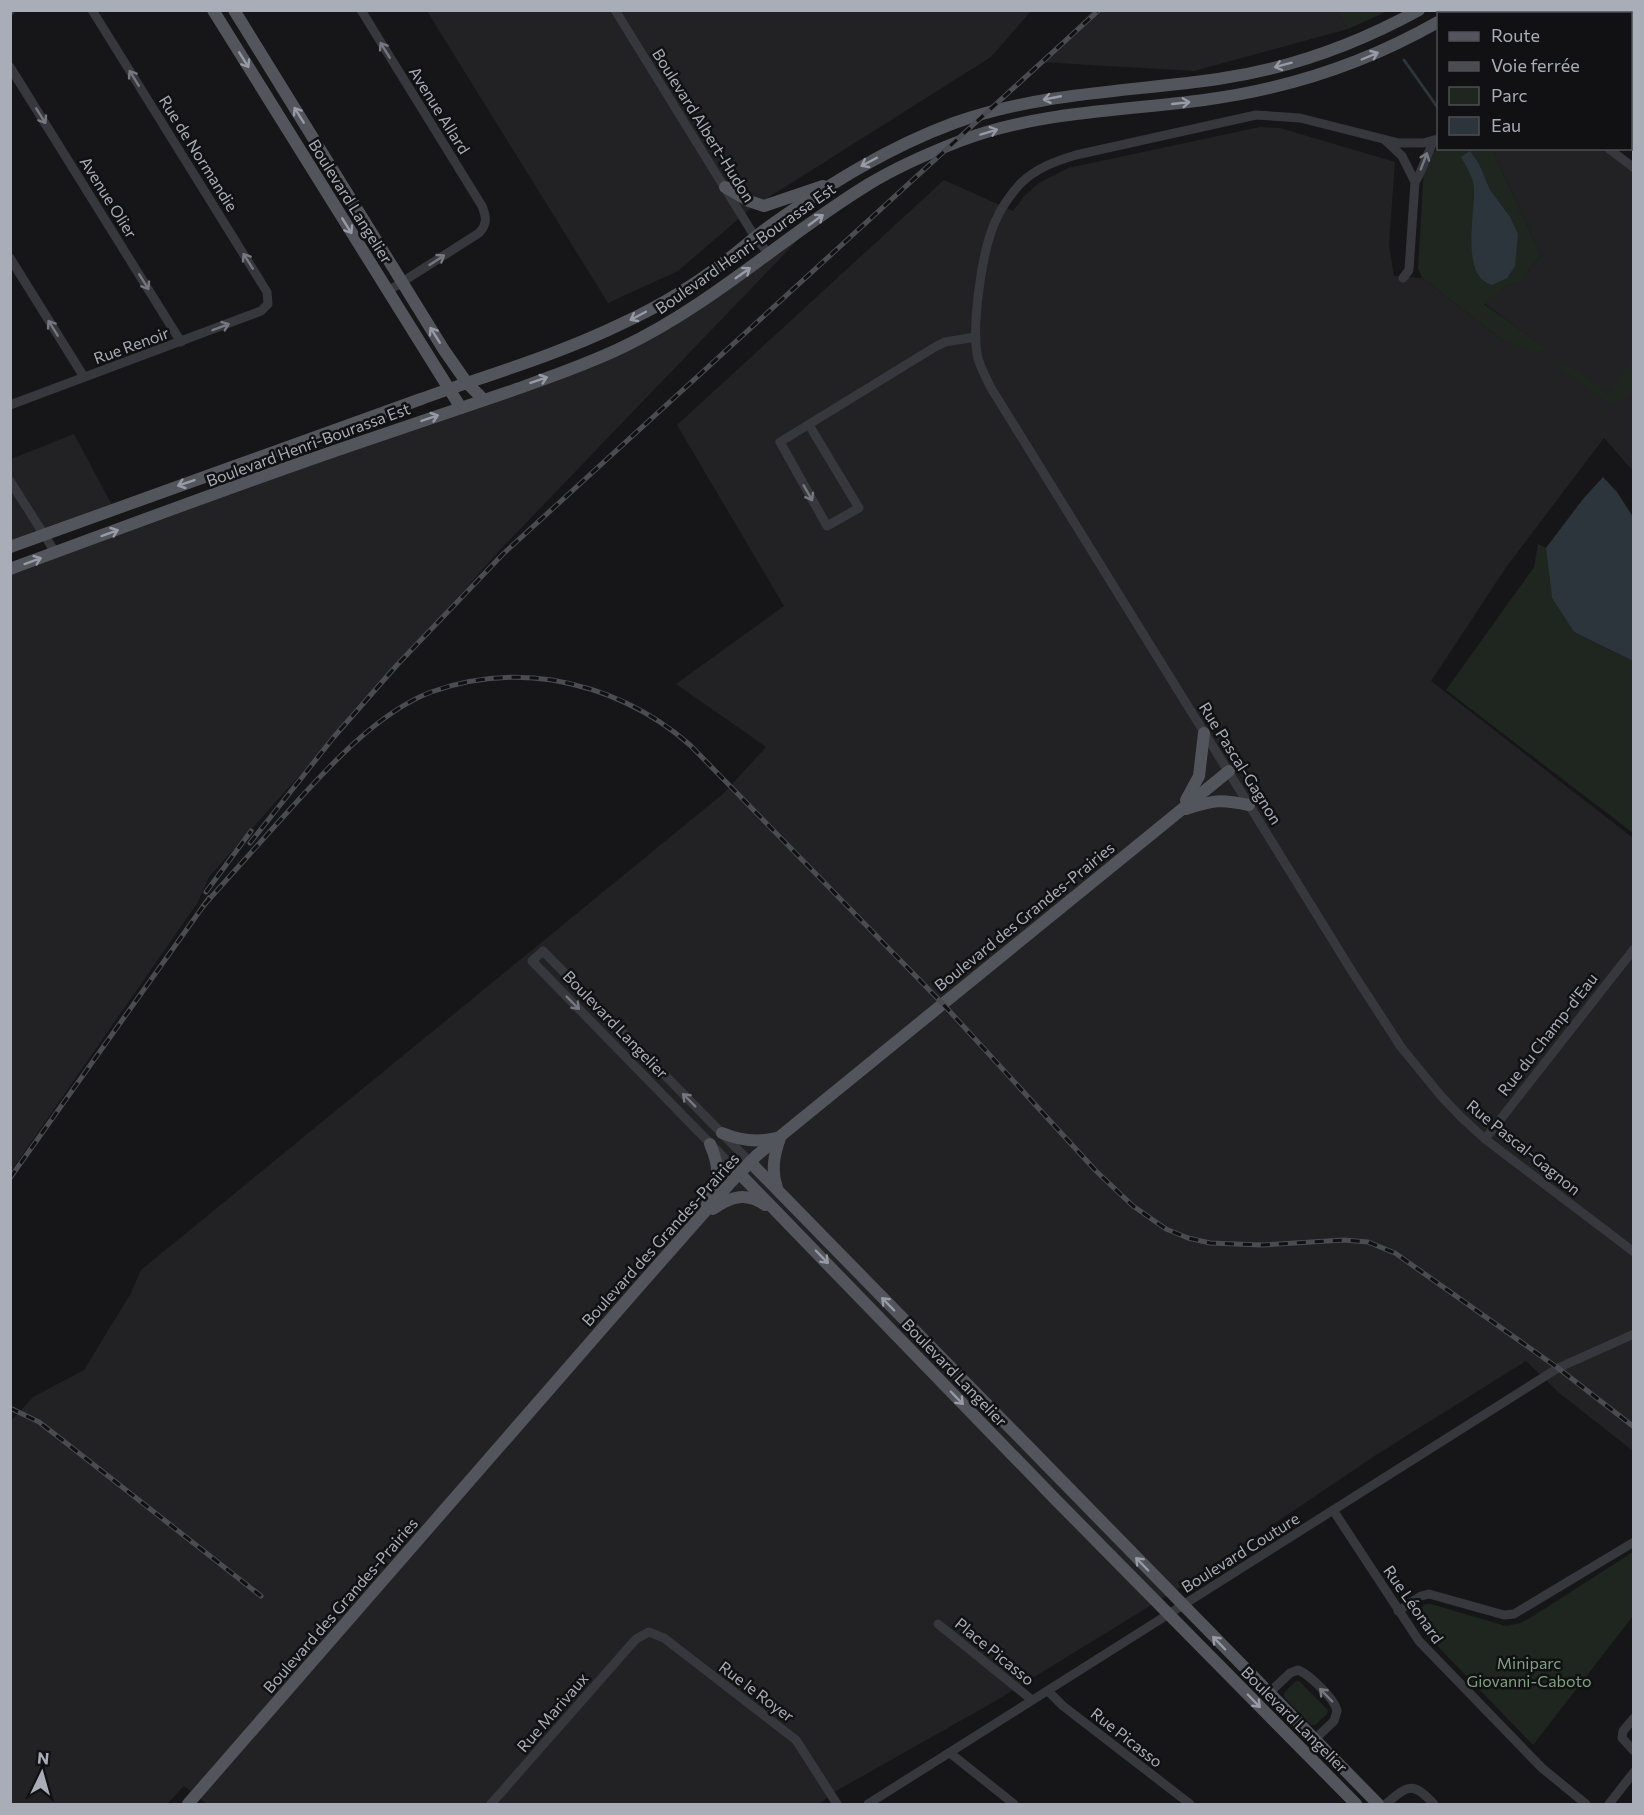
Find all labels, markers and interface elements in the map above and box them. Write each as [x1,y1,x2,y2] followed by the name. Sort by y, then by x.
[1437,12,1632,150] legend
[1491,24,1540,46] text: Route
[379,42,391,59] one-way arrow
[649,45,759,205] street label: Boulevard Albert-Hudon
[1361,50,1379,62] one-way arrow
[239,51,251,68] one-way arrow
[1491,54,1580,76] text: Voie ferrée
[1274,60,1293,71] one-way arrow
[406,63,474,157] street label: Avenue Allard
[128,70,140,87] one-way arrow
[1491,84,1528,106] text: Parc
[156,92,242,214] street label: Rue de Normandie
[1043,93,1062,104] one-way arrow
[1171,97,1191,108] one-way arrow
[36,107,48,124] one-way arrow
[292,107,304,124] one-way arrow
[1491,114,1521,136] text: Eau
[979,126,998,137] one-way arrow
[305,135,397,267] street label: Boulevard Langelier
[1419,152,1430,171] one-way arrow
[76,153,142,242] street label: Avenue Olier
[860,157,878,168] one-way arrow
[651,178,839,318] street label: Boulevard Henri-Bourassa Est
[808,214,824,226] one-way arrow
[342,217,354,234] one-way arrow
[242,253,254,270] one-way arrow
[428,254,445,266] one-way arrow
[734,267,750,279] one-way arrow
[138,273,150,290] one-way arrow
[629,311,647,322] one-way arrow
[47,320,59,337] one-way arrow
[212,321,230,332] one-way arrow
[91,322,172,367] street label: Rue Renoir
[428,327,440,344] one-way arrow
[529,374,548,385] one-way arrow
[204,398,413,490] street label: Boulevard Henri-Bourassa Est
[420,412,439,423] one-way arrow
[177,479,196,490] one-way arrow
[803,484,815,501] one-way arrow
[100,526,119,537] one-way arrow
[23,554,41,565] one-way arrow
[1196,698,1286,828] street label: Rue Pascal-Gagnon
[930,837,1118,995] street label: Boulevard des Grandes-Prairies
[560,966,673,1082] street label: Boulevard Langelier
[1493,969,1601,1099] street label: Rue du Champ-d'Eau
[565,996,580,1010] one-way arrow
[681,1092,696,1107] one-way arrow
[1463,1095,1585,1199] street label: Rue Pascal-Gagnon
[577,1149,743,1329] street label: Boulevard des Grandes-Prairies
[814,1250,829,1265] one-way arrow
[882,1297,896,1312] one-way arrow
[899,1314,1012,1430] street label: Boulevard Langelier
[950,1390,964,1405] one-way arrow
[1178,1508,1302,1596] street label: Boulevard Couture
[259,1513,421,1697] street label: Boulevard des Grandes-Prairies
[1135,1556,1149,1571] one-way arrow
[1380,1561,1448,1647] street label: Rue Léonard
[952,1613,1038,1689] street label: Place Picasso
[1212,1635,1227,1650] one-way arrow
[1467,1653,1591,1690] park label: Miniparc Giovanni-Caboto
[716,1657,799,1726] street label: Rue le Royer
[1238,1662,1353,1777] street label: Boulevard Langelier
[512,1668,592,1756] street label: Rue Marivaux
[1319,1687,1334,1702] one-way arrow
[1247,1694,1261,1709] one-way arrow
[1087,1703,1167,1771] street label: Rue Picasso
[12,1743,72,1803] north arrow
[37,1748,50,1768] text: N

